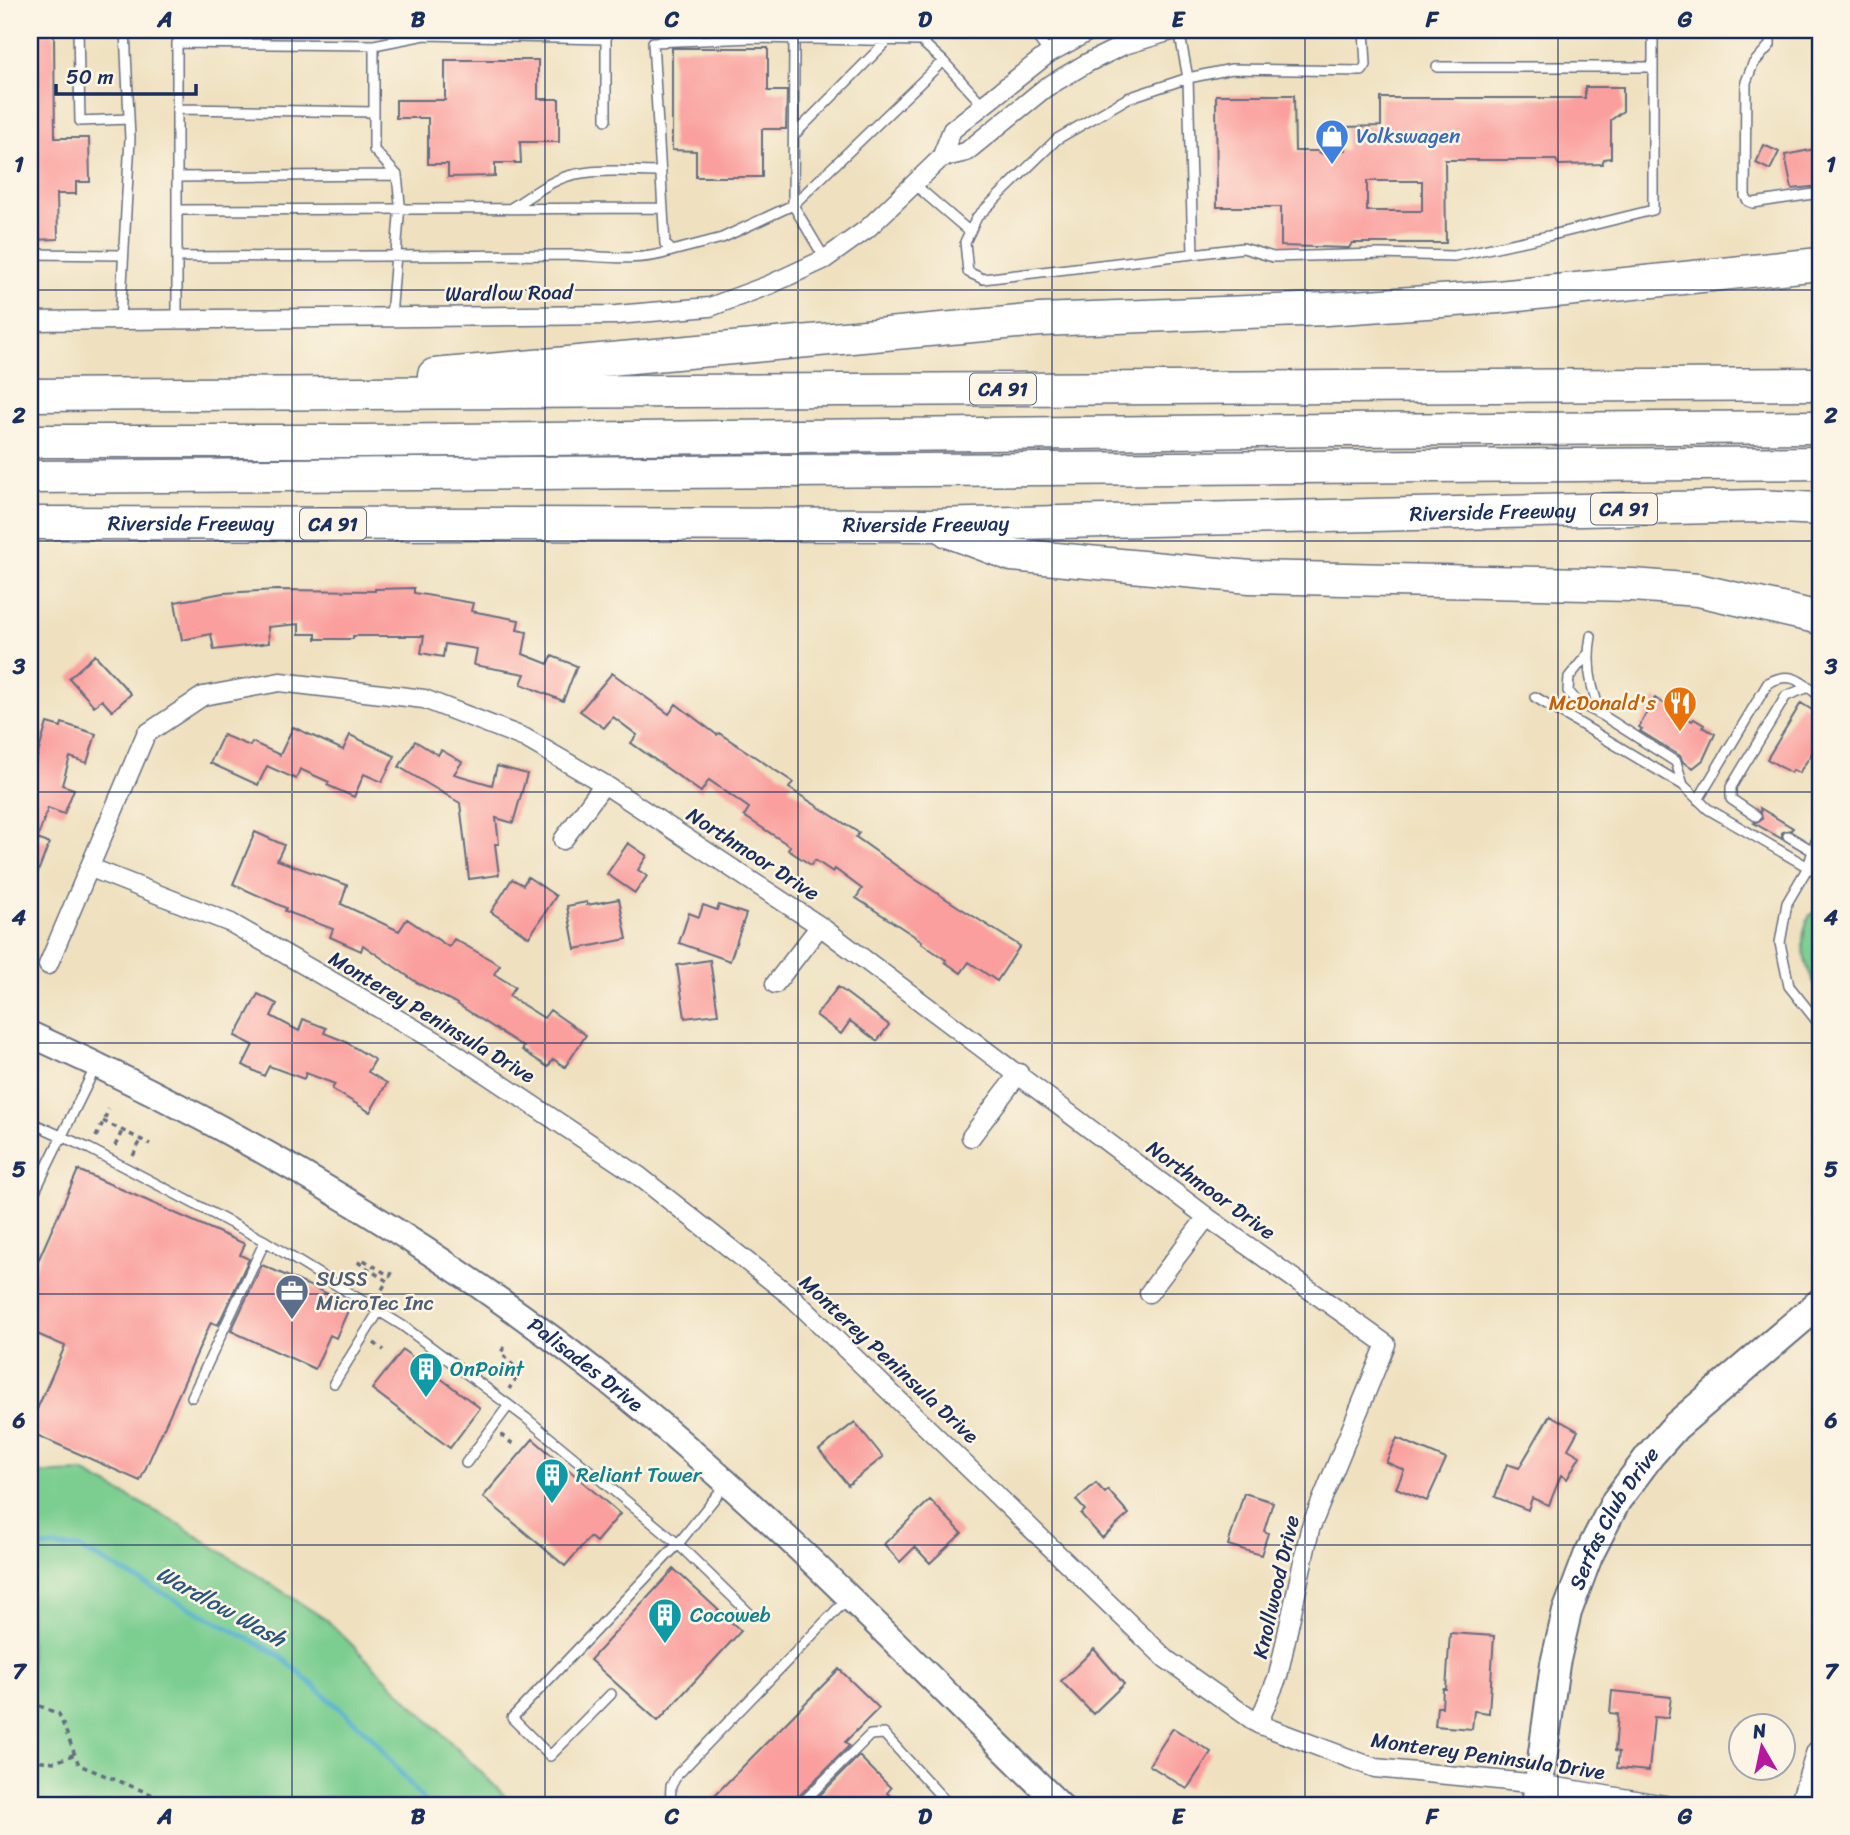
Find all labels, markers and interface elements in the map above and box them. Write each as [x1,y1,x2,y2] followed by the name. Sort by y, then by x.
[156,0,173,40] text: A
[411,0,426,40] text: B
[664,0,680,40] text: C
[918,0,933,40] text: D
[1172,0,1187,40] text: E
[1425,0,1440,40] text: F
[1677,0,1693,40] text: G
[56,52,196,96] scale bar
[66,58,114,96] text: 50 m
[1313,117,1351,166] shop icon: Volkswagen
[1356,117,1460,155] place label: Volkswagen
[14,144,24,185] text: 1
[1826,144,1836,185] text: 1
[445,273,575,313] street label: Wardlow Road
[970,374,1036,404] road number: CA 91
[11,395,26,436] text: 2
[1823,395,1838,436] text: 2
[1409,491,1577,533] street label: Riverside Freeway
[1591,494,1657,524] road number: CA 91
[108,504,274,543] street label: Riverside Freeway
[843,504,1010,544] street label: Riverside Freeway
[300,509,366,540] road number: CA 91
[12,646,26,687] text: 3
[1824,646,1838,687] text: 3
[1549,684,1656,722] place label: McDonald's
[1661,684,1699,733] restaurant icon: McDonald's
[679,796,828,912] street label: Northmoor Drive
[11,897,27,938] text: 4
[1823,897,1839,938] text: 4
[321,940,543,1094] street label: Monterey Peninsula Drive
[1138,1130,1284,1250] street label: Northmoor Drive
[12,1149,26,1190] text: 5
[1824,1149,1838,1190] text: 5
[316,1260,434,1322] place label: SUSS MicroTec Inc
[790,1265,988,1453] street label: Monterey Peninsula Drive
[273,1272,311,1321] office icon: SUSS MicroTec Inc
[519,1307,652,1422] street label: Palisades Drive
[407,1350,445,1399] building icon: OnPoint
[450,1350,525,1388] place label: OnPoint
[11,1400,26,1441] text: 6
[1823,1400,1838,1441] text: 6
[1558,1437,1669,1595] street label: Serfas Club Drive
[533,1456,571,1505] building icon: Reliant Tower
[576,1456,703,1494] place label: Reliant Tower
[1241,1511,1311,1663] street label: Knollwood Drive
[148,1554,295,1660] water label: Wardlow Wash
[646,1596,684,1645] building icon: Cocoweb
[690,1596,771,1634] place label: Cocoweb
[12,1651,27,1692] text: 7
[1824,1651,1839,1692] text: 7
[1728,1713,1798,1783] north arrow
[1749,1713,1769,1748] text: N
[1369,1721,1607,1791] street label: Monterey Peninsula Drive
[156,1796,173,1835] text: A
[411,1796,426,1835] text: B
[664,1796,680,1835] text: C
[918,1796,933,1835] text: D
[1172,1796,1187,1835] text: E
[1425,1796,1440,1835] text: F
[1677,1796,1693,1835] text: G

